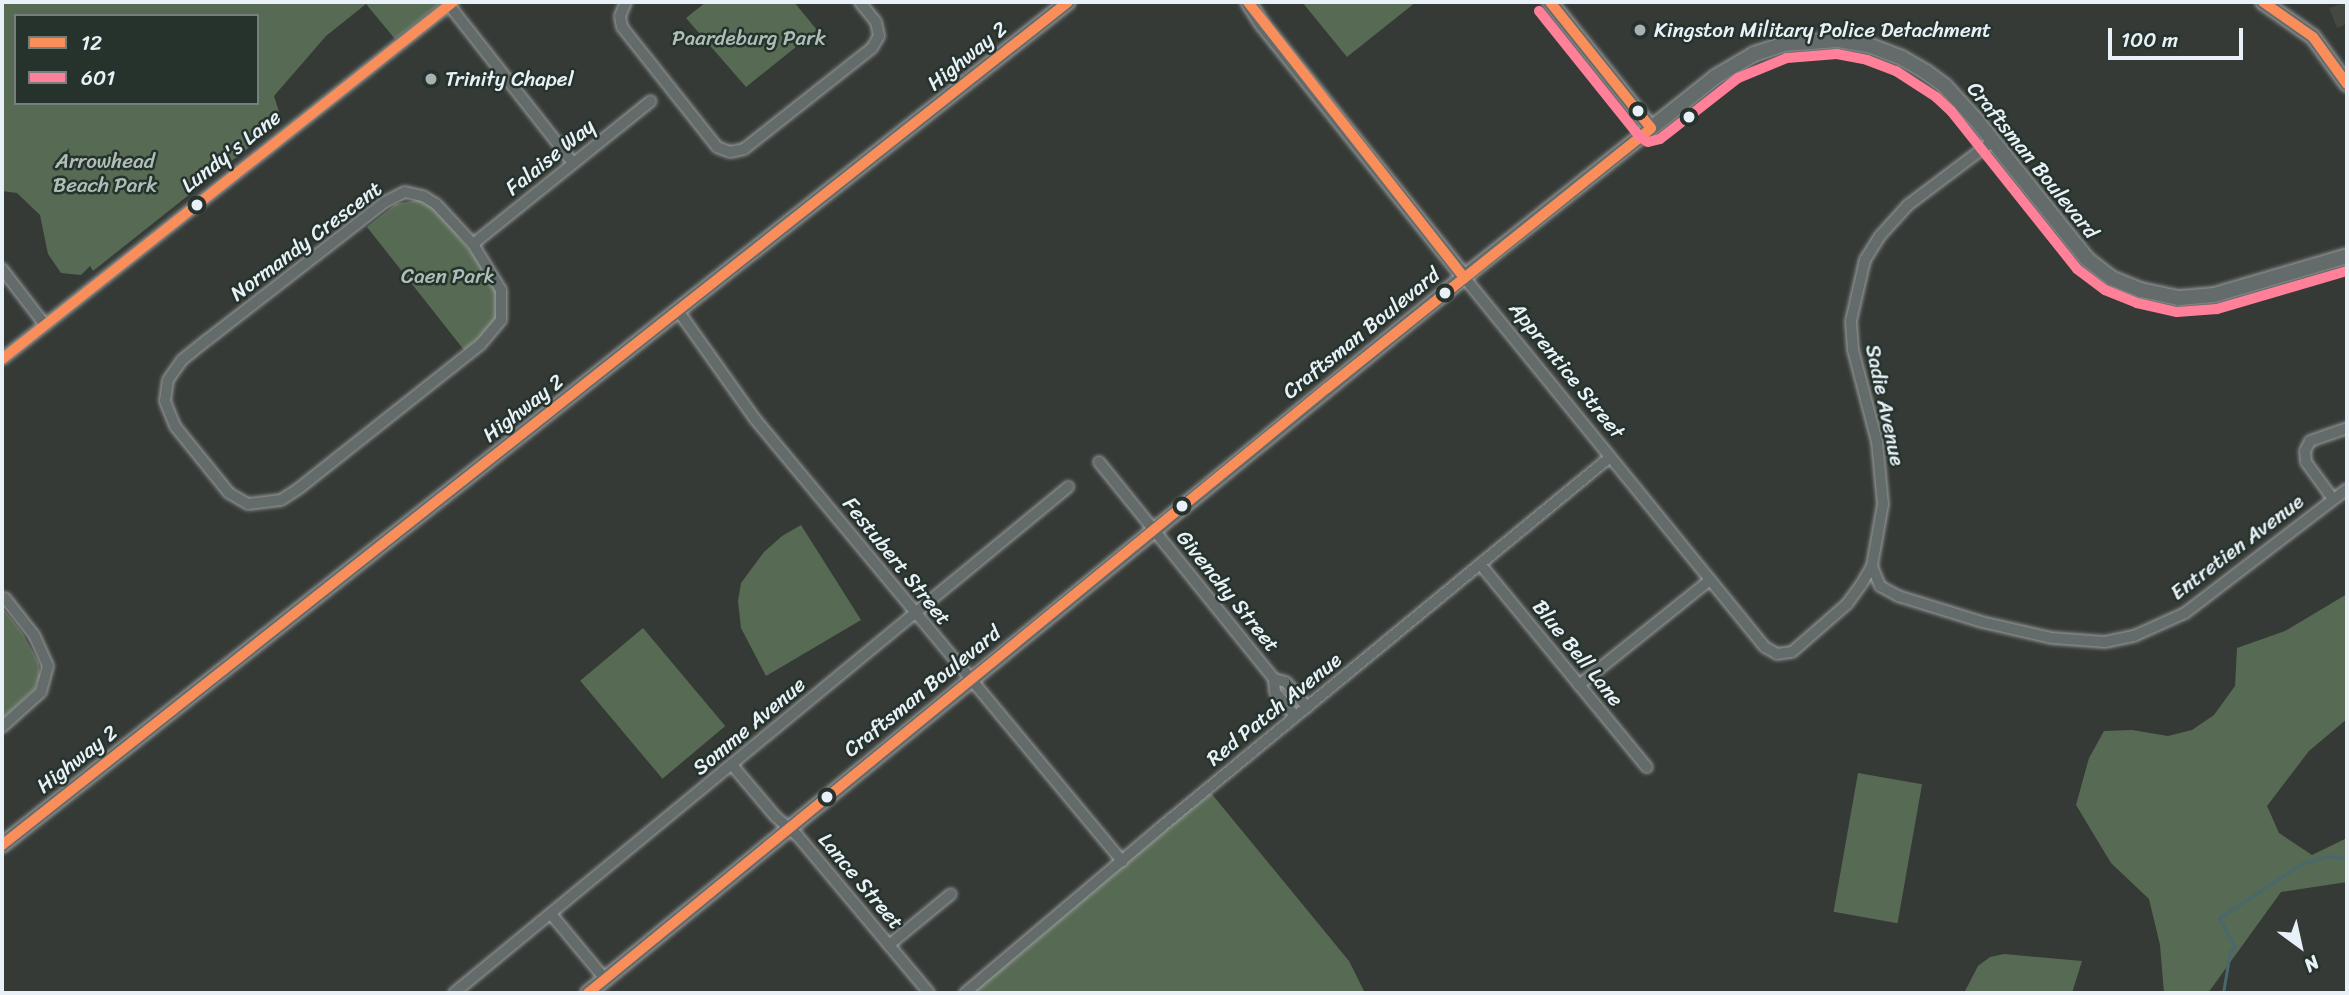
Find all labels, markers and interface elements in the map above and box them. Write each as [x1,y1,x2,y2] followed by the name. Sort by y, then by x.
[14,14,259,105] legend
[2111,14,2246,58] scale bar
[922,16,1012,96] street label: Highway 2
[1654,17,1991,43] place label: Kingston Military Police Detachment
[2121,21,2178,59] text: 100 m
[1632,22,1648,38] marker: Kingston Military Police Detachment
[81,24,102,62] text: 12
[672,25,826,51] park label: Paardeburg Park
[81,59,115,97] text: 601
[445,66,574,92] place label: Trinity Chapel
[423,71,439,87] marker: Trinity Chapel
[1962,77,2104,243] street label: Craftsman Boulevard
[176,104,286,198] street label: Lundy's Lane
[1631,104,1645,118] unlabelled marker
[1682,110,1696,124] unlabelled marker
[500,113,600,201] street label: Falaise Way
[53,148,157,198] park label: Arrowhead Beach Park
[225,176,387,306] street label: Normandy Crescent
[190,198,204,212] unlabelled marker
[1278,262,1444,404] street label: Craftsman Boulevard
[401,263,495,289] park label: Caen Park
[1438,286,1452,300] unlabelled marker
[1504,297,1630,443] street label: Apprentice Street
[1860,342,1910,468] street label: Sadie Avenue
[477,369,569,447] street label: Highway 2
[2165,489,2309,605] street label: Entretien Avenue
[838,492,956,630] street label: Festubert Street
[1175,499,1189,513] unlabelled marker
[1171,525,1285,657] street label: Givenchy Street
[1527,594,1629,712] street label: Blue Bell Lane
[839,620,1005,762] street label: Craftsman Boulevard
[1201,647,1347,771] street label: Red Patch Avenue
[688,672,810,780] street label: Somme Avenue
[31,720,123,798] street label: Highway 2
[820,790,834,804] unlabelled marker
[813,827,909,935] street label: Lance Street
[2265,911,2335,981] north arrow
[2297,947,2326,981] text: N

